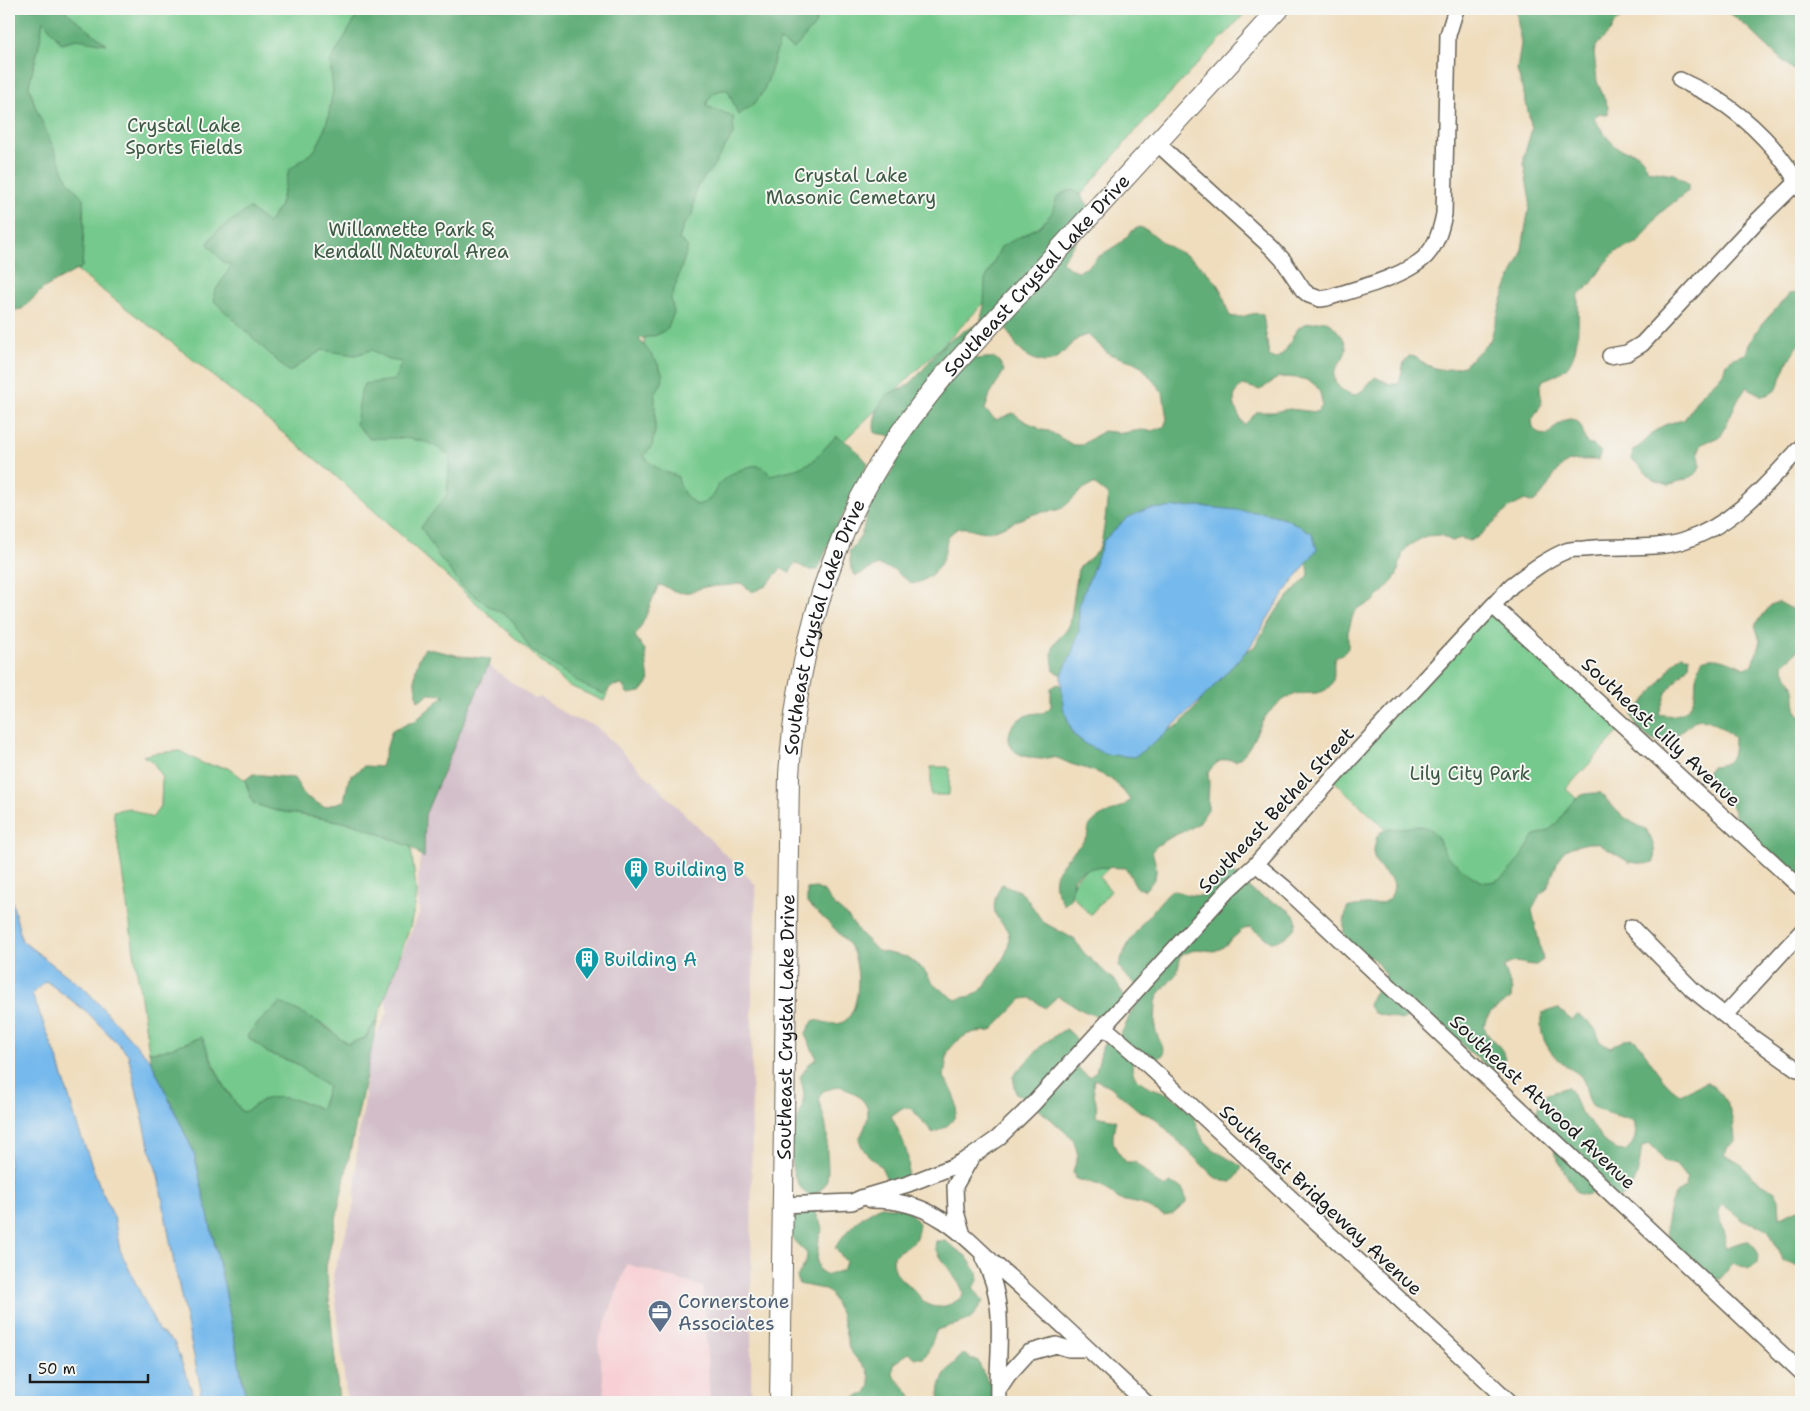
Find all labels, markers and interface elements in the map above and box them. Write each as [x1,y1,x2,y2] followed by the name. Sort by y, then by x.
[125,113,243,160] park label: Crystal Lake Sports Fields
[766,163,936,210] park label: Crystal Lake Masonic Cemetary
[937,168,1135,382] street label: Southeast Crystal Lake Drive
[313,217,509,264] park label: Willamette Park & Kendall Natural Area
[778,494,871,756] street label: Southeast Crystal Lake Drive
[1576,652,1746,812] street label: Southeast Lilly Avenue
[1192,722,1360,898] street label: Southeast Bethel Street
[1410,761,1530,786] park label: Lily City Park
[623,856,649,890] building icon: Building B
[654,857,745,882] place label: Building B
[771,894,800,1160] street label: Southeast Crystal Lake Drive
[574,946,600,980] building icon: Building A
[604,947,697,972] place label: Building A
[1445,1009,1641,1195] street label: Southeast Atwood Avenue
[1214,1099,1428,1301] street label: Southeast Bridgeway Avenue
[678,1289,790,1336] place label: Cornerstone Associates
[647,1299,673,1333] office icon: Cornerstone Associates
[30,1351,148,1383] scale bar
[38,1359,76,1379] text: 50 m

